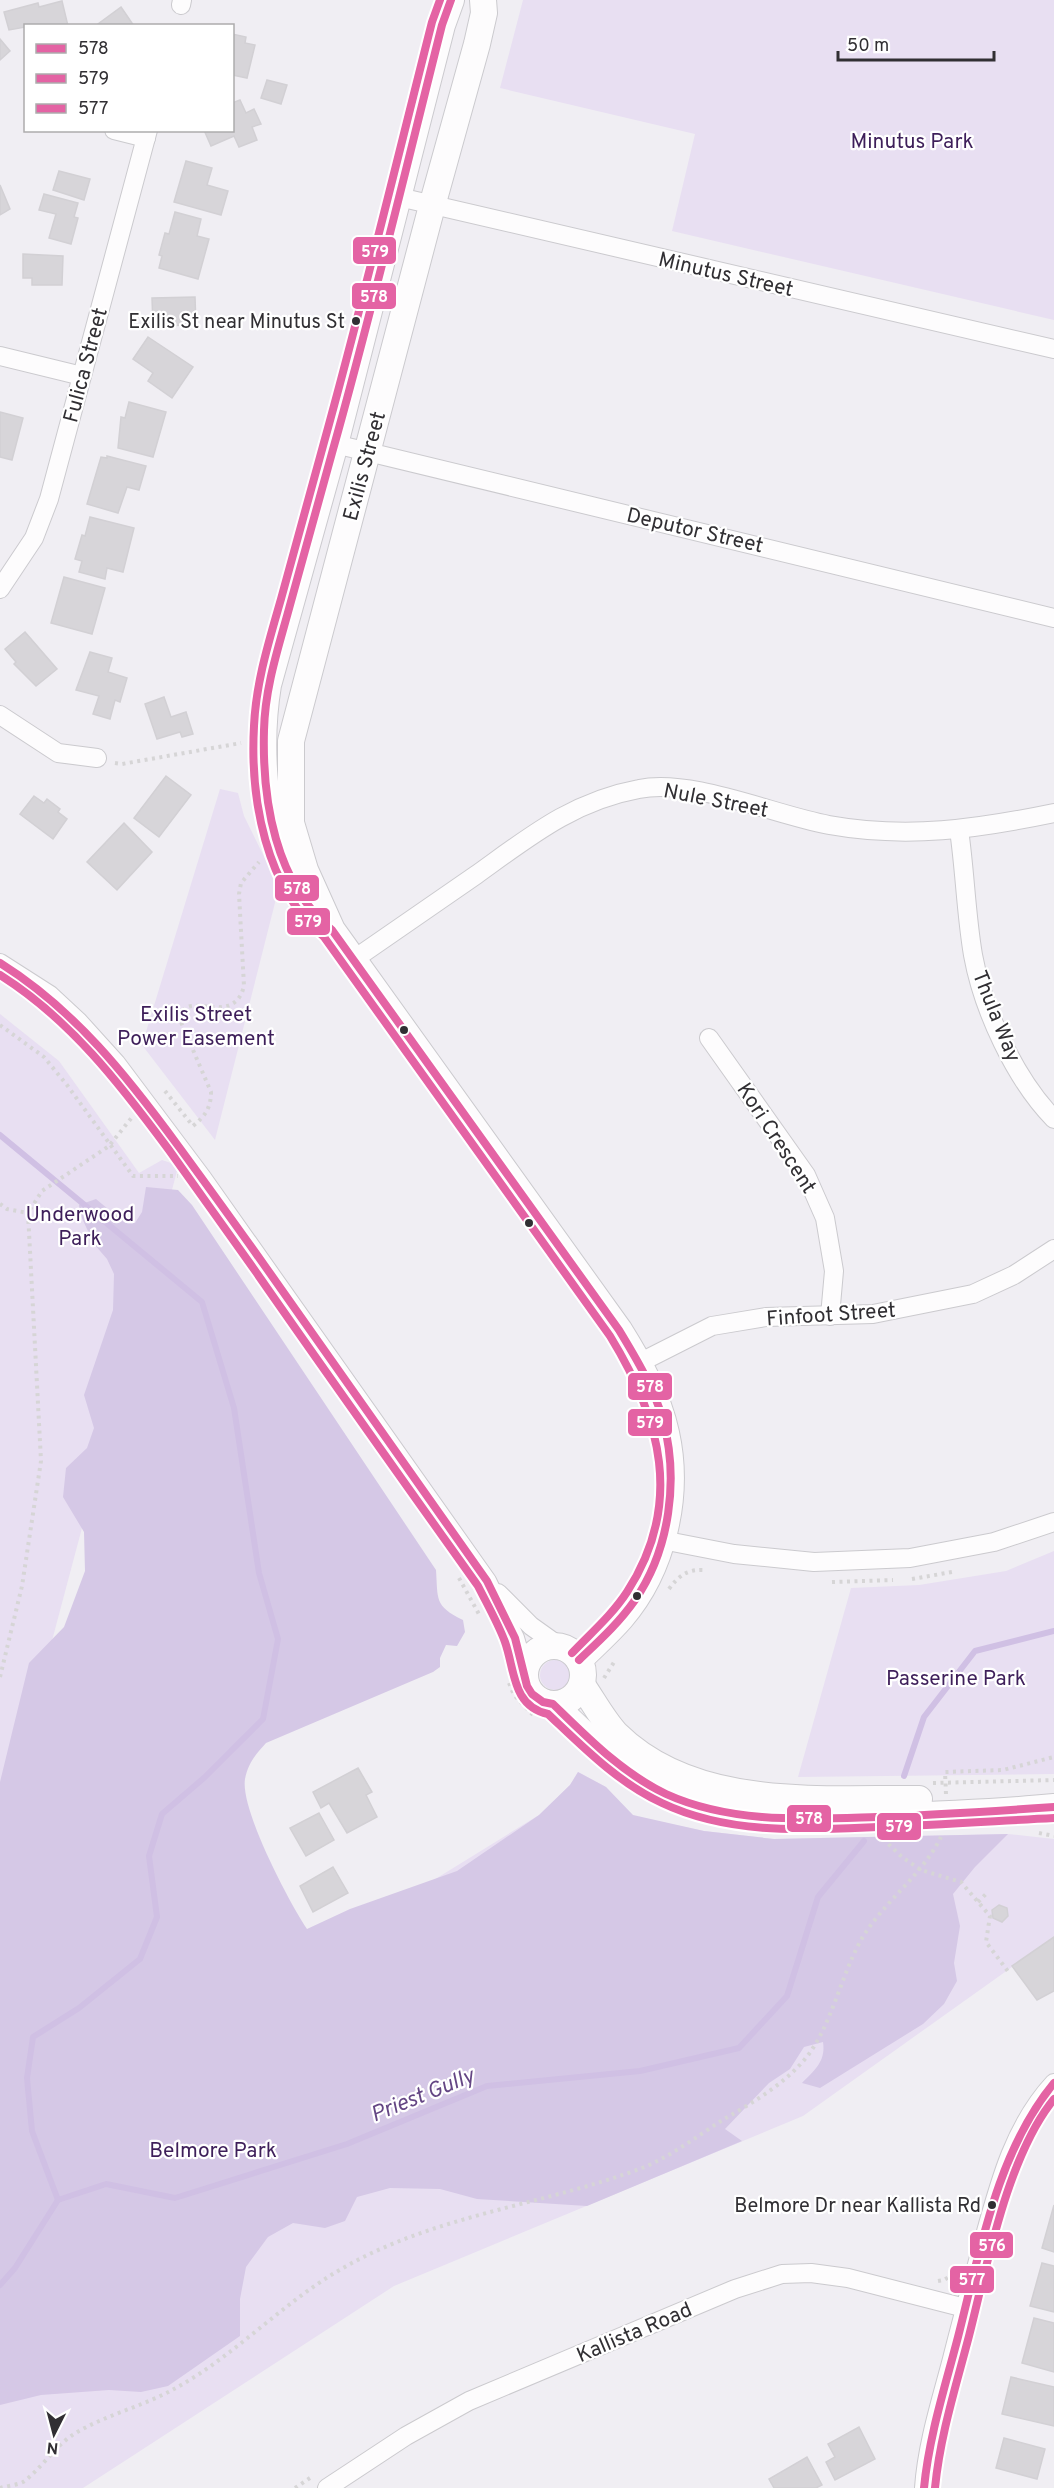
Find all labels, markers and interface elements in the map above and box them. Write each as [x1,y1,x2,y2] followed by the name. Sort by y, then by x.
[24,24,234,132] legend
[838,24,994,62] scale bar
[847,35,889,58] text: 50 m
[78,38,109,61] text: 578
[78,68,109,91] text: 579
[78,98,108,121] text: 577
[850,129,974,156] park label: Minutus Park
[352,236,397,265] line badge: 579
[361,243,389,263] text: 579
[656,247,796,304] street label: Minutus Street
[351,282,397,310] line badge: 578
[360,288,388,308] text: 578
[58,305,115,426] street label: Fulica Street
[128,310,345,336] place label: Exilis St near Minutus St
[350,315,362,327] marker: Exilis St near Minutus St
[338,409,393,524] street label: Exilis Street
[624,503,766,560] street label: Deputor Street
[661,778,770,825] street label: Nule Street
[274,874,320,902] line badge: 578
[283,880,311,900] text: 578
[286,907,331,936] line badge: 579
[294,913,322,933] text: 579
[965,967,1026,1066] street label: Thula Way
[117,1002,275,1053] park label: Exilis Street Power Easement
[398,1024,410,1036] unlabelled marker
[730,1078,822,1199] street label: Kori Crescent
[26,1202,134,1253] park label: Underwood Park
[523,1217,535,1229] unlabelled marker
[765,1298,897,1333] street label: Finfoot Street
[627,1372,673,1401] line badge: 578
[636,1378,664,1398] text: 578
[627,1408,673,1437] line badge: 579
[636,1414,664,1434] text: 579
[631,1590,643,1602] unlabelled marker
[886,1666,1026,1693] park label: Passerine Park
[786,1804,832,1833] line badge: 578
[795,1810,823,1830] text: 578
[876,1812,922,1841] line badge: 579
[885,1818,913,1838] text: 579
[367,2063,480,2129] water label: Priest Gully
[149,2138,277,2165] park label: Belmore Park
[734,2194,981,2220] place label: Belmore Dr near Kallista Rd
[986,2199,998,2211] marker: Belmore Dr near Kallista Rd
[969,2231,1014,2259] line badge: 576
[978,2237,1006,2257] text: 576
[949,2265,995,2294] line badge: 577
[959,2271,985,2291] text: 577
[573,2297,696,2370] street label: Kallista Road
[24,2404,84,2464] north arrow
[46,2436,59,2457] text: N

